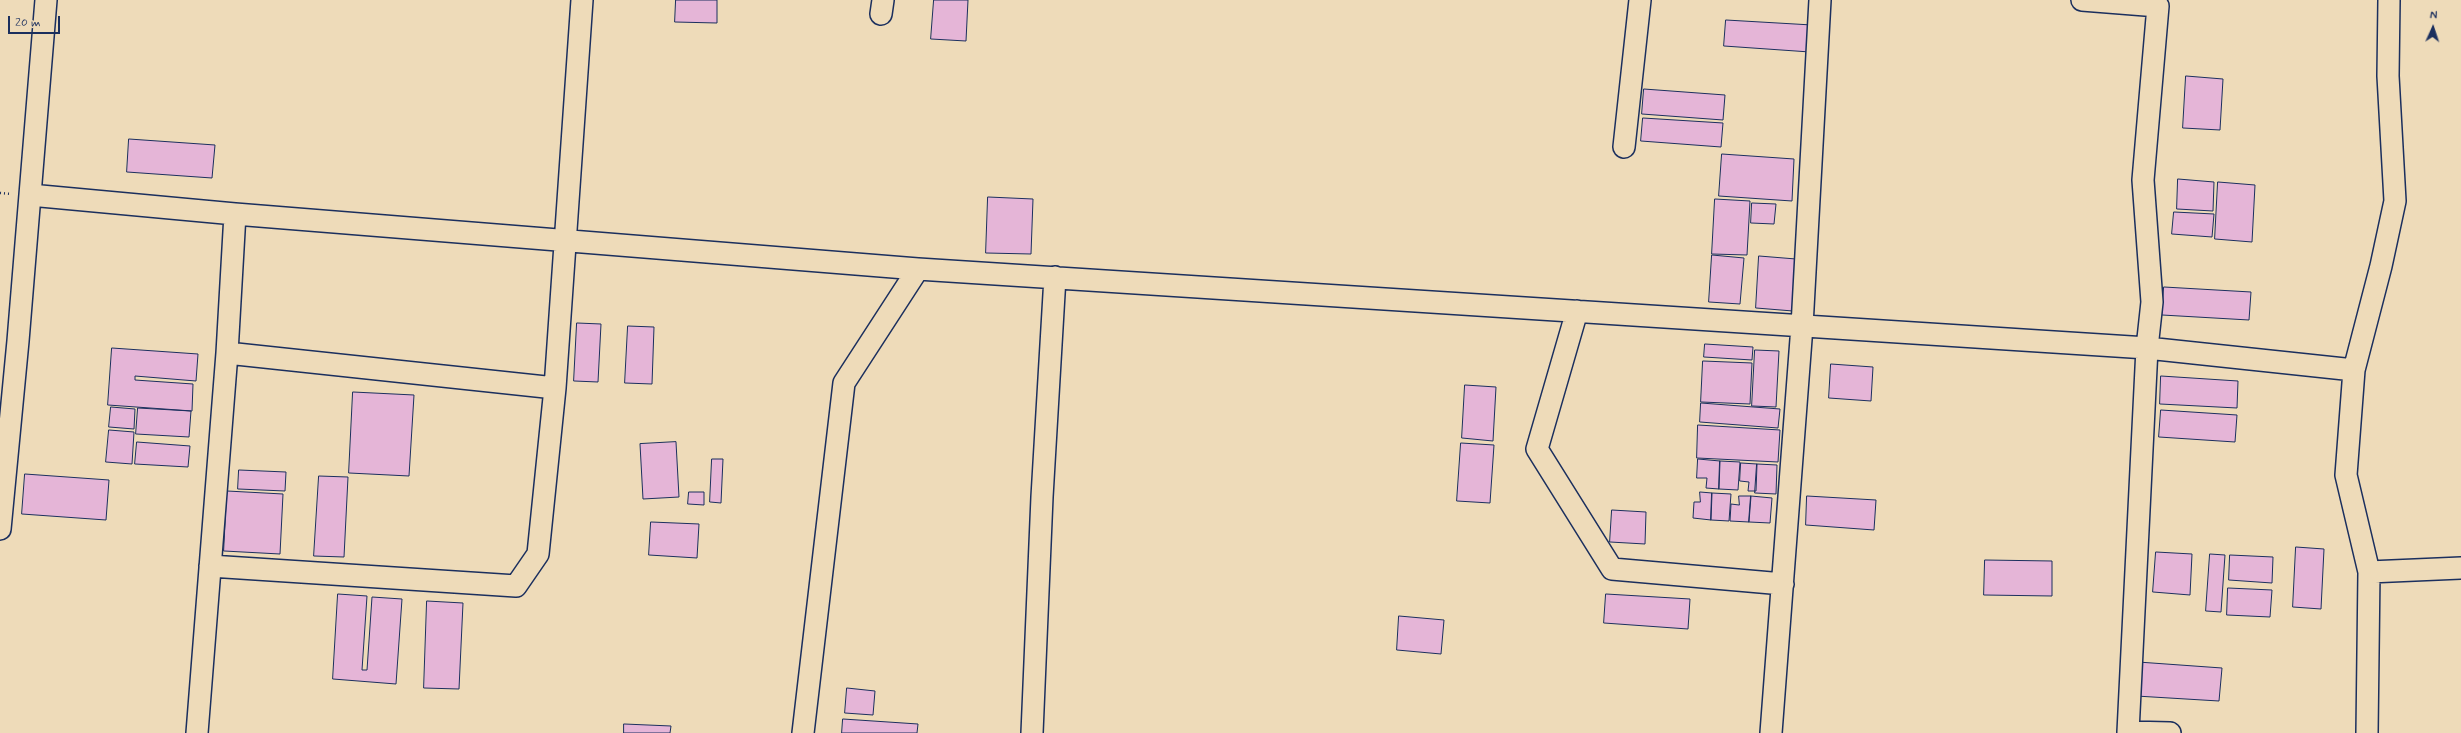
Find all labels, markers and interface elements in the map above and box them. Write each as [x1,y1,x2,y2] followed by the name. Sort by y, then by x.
[10,8,62,34] scale bar
[2413,8,2453,48] north arrow
[2430,9,2438,23] text: N
[15,15,41,31] text: 20 m

